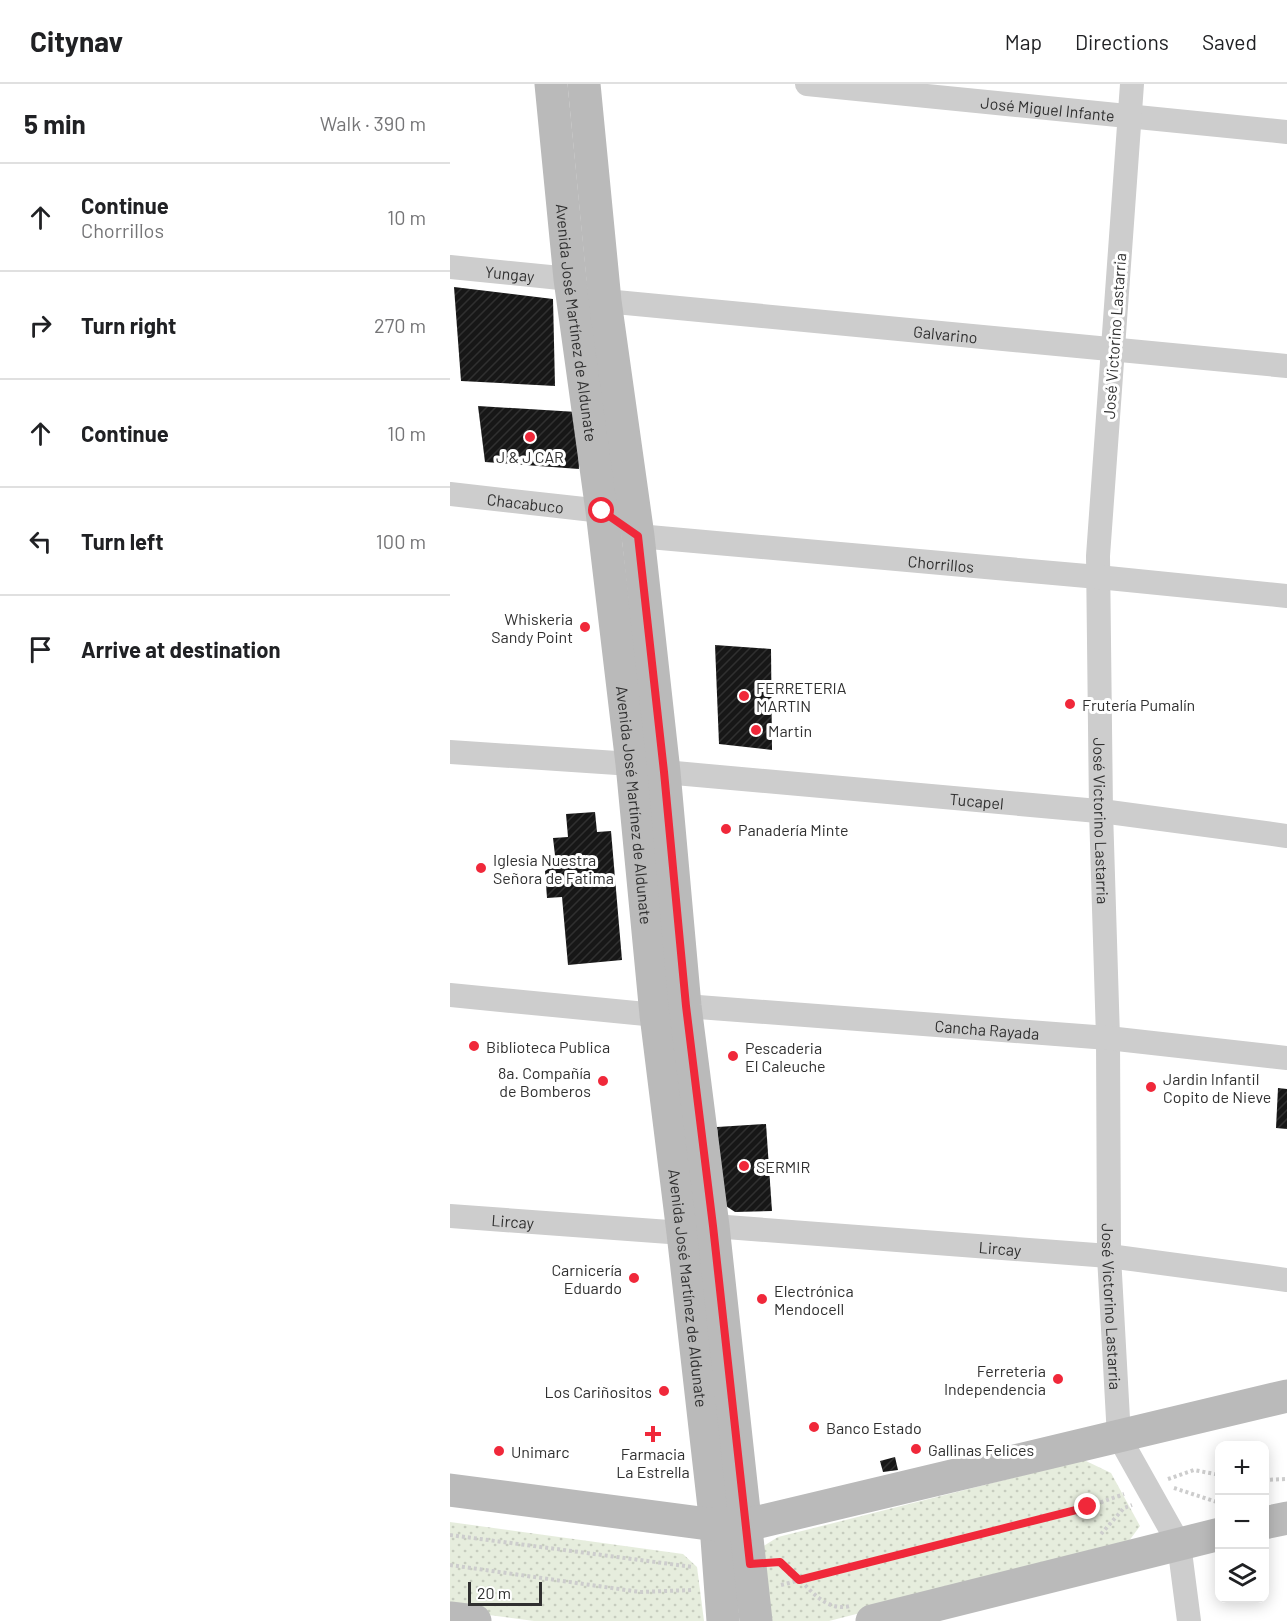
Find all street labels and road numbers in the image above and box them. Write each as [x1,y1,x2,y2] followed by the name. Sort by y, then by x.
[980,92,1116,124] street label: José Miguel Infante
[553,203,602,443] street label: Avenida José Martínez de Aldunate
[1099,252,1129,420] street label: José Victorino Lastarria
[484,261,536,285] street label: Yungay
[913,321,978,346] street label: Galvarino
[486,489,565,516] street label: Chacabuco
[907,551,975,575] street label: Chorrillos
[613,685,657,925] street label: Avenida José Martínez de Aldunate
[1091,737,1113,904] street label: José Victorino Lastarria
[949,788,1005,812] street label: Tucapel
[934,1015,1040,1042] street label: Cancha Rayada
[666,1168,712,1408] street label: Avenida José Martínez de Aldunate
[491,1210,535,1232] street label: Lircay
[1099,1223,1126,1390] street label: José Victorino Lastarria
[978,1237,1023,1259] street label: Lircay

